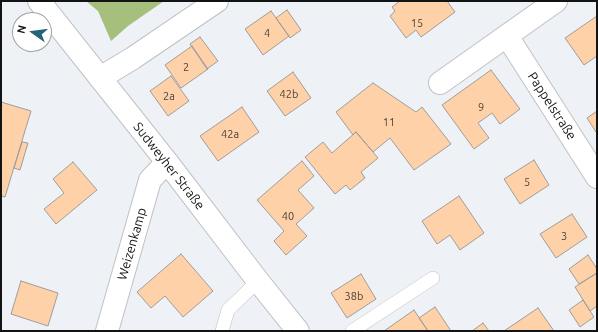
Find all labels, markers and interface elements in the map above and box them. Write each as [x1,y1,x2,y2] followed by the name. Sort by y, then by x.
[12,12,52,52] north arrow
[411,16,423,30] house number: 15
[15,24,28,35] text: N
[264,26,270,40] house number: 4
[183,60,189,74] house number: 2
[524,69,580,143] street label: Pappelstraße
[280,87,298,101] house number: 42b
[163,89,175,103] house number: 2a
[478,100,484,114] house number: 9
[383,115,395,129] house number: 11
[130,119,208,213] street label: Sudweyher Straße
[221,127,239,141] house number: 42a
[524,175,530,189] house number: 5
[114,206,150,282] street label: Weizenkamp
[282,209,294,223] house number: 40
[561,229,567,243] house number: 3
[345,289,363,303] house number: 38b

